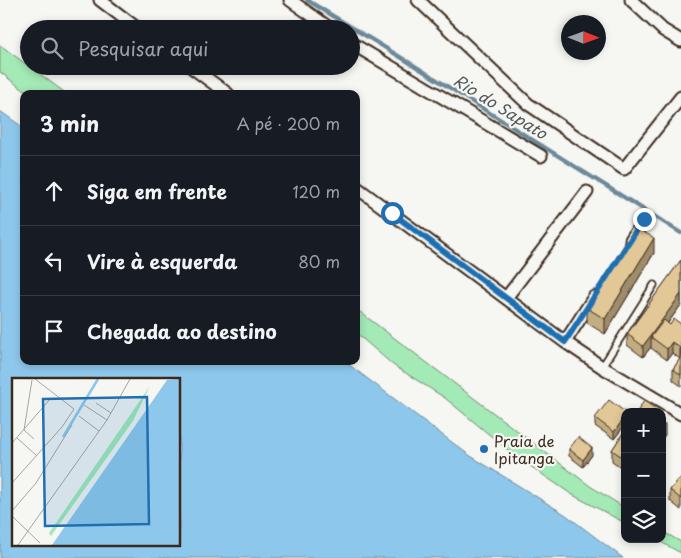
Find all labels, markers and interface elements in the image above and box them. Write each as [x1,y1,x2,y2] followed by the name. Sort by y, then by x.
[561,15,606,60] north arrow
[20,20,360,75] search box
[38,34,66,62] icon: search
[78,34,208,62] text: Pesquisar aqui
[450,68,553,145] water label: Rio do Sapato
[40,107,99,139] text: 3 min
[237,111,340,135] text: A pé · 200 m
[40,177,68,205] icon: ahead
[87,177,227,205] text: Siga em frente
[293,179,340,203] text: 120 m
[381,202,404,225] route start
[633,208,656,231] route end
[40,247,68,275] icon: left
[87,247,238,275] text: Vire à esquerda
[298,249,340,273] text: 80 m
[40,317,68,345] icon: arrive
[87,317,277,345] text: Chegada ao destino
[12,378,180,546] inset map
[621,408,666,543] map controls
[621,408,666,453] button: +
[494,429,555,469] place label: Praia de Ipitanga
[478,443,490,455] marker: Praia de Ipitanga
[621,453,666,498] button: −
[621,498,666,543] button: layers

